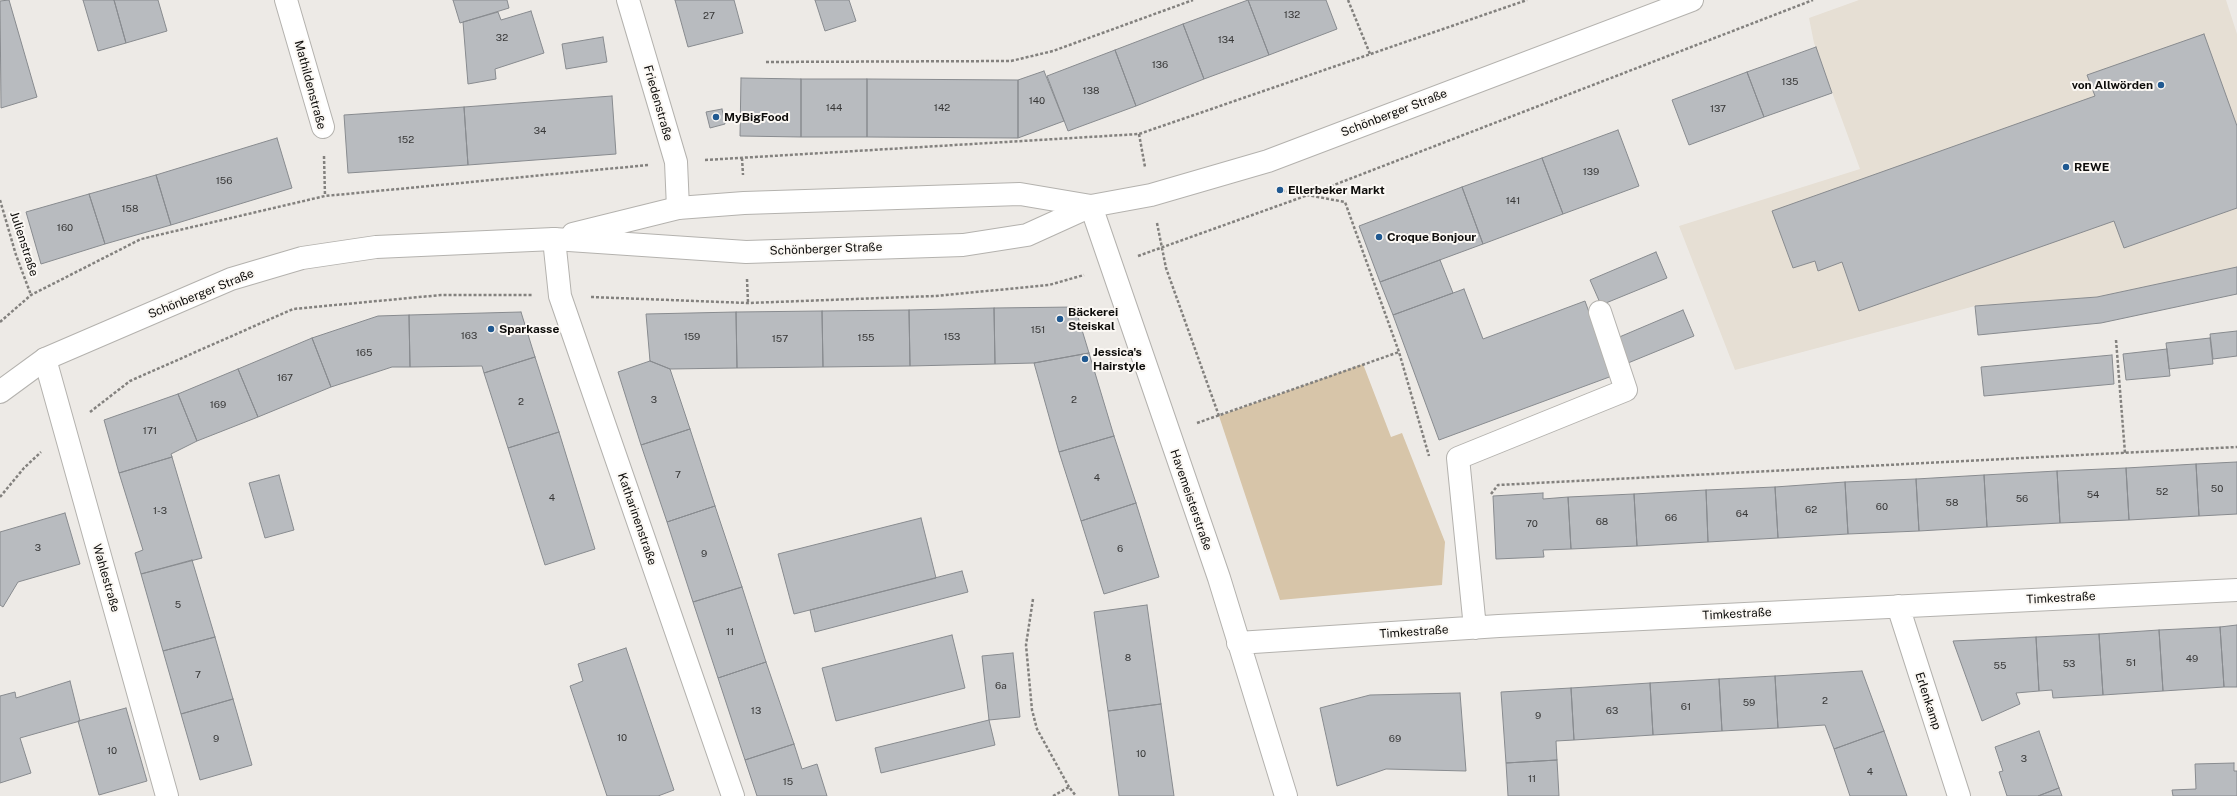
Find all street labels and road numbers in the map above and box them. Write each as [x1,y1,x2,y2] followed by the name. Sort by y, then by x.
[291,39,329,131] street label: Mathildenstraße
[640,64,676,142] street label: Friedenstraße
[1339,86,1449,140] street label: Schönberger Straße
[7,210,41,278] street label: Julienstraße
[769,240,883,258] street label: Schönberger Straße
[146,266,256,322] street label: Schönberger Straße
[1167,448,1215,552] street label: Havemeisterstraße
[614,471,660,567] street label: Katharinenstraße
[89,542,123,614] street label: Wahlestraße
[2026,589,2096,607] street label: Timkestraße
[1702,605,1772,623] street label: Timkestraße
[1379,622,1449,642] street label: Timkestraße
[1912,670,1944,732] street label: Erlenkamp

